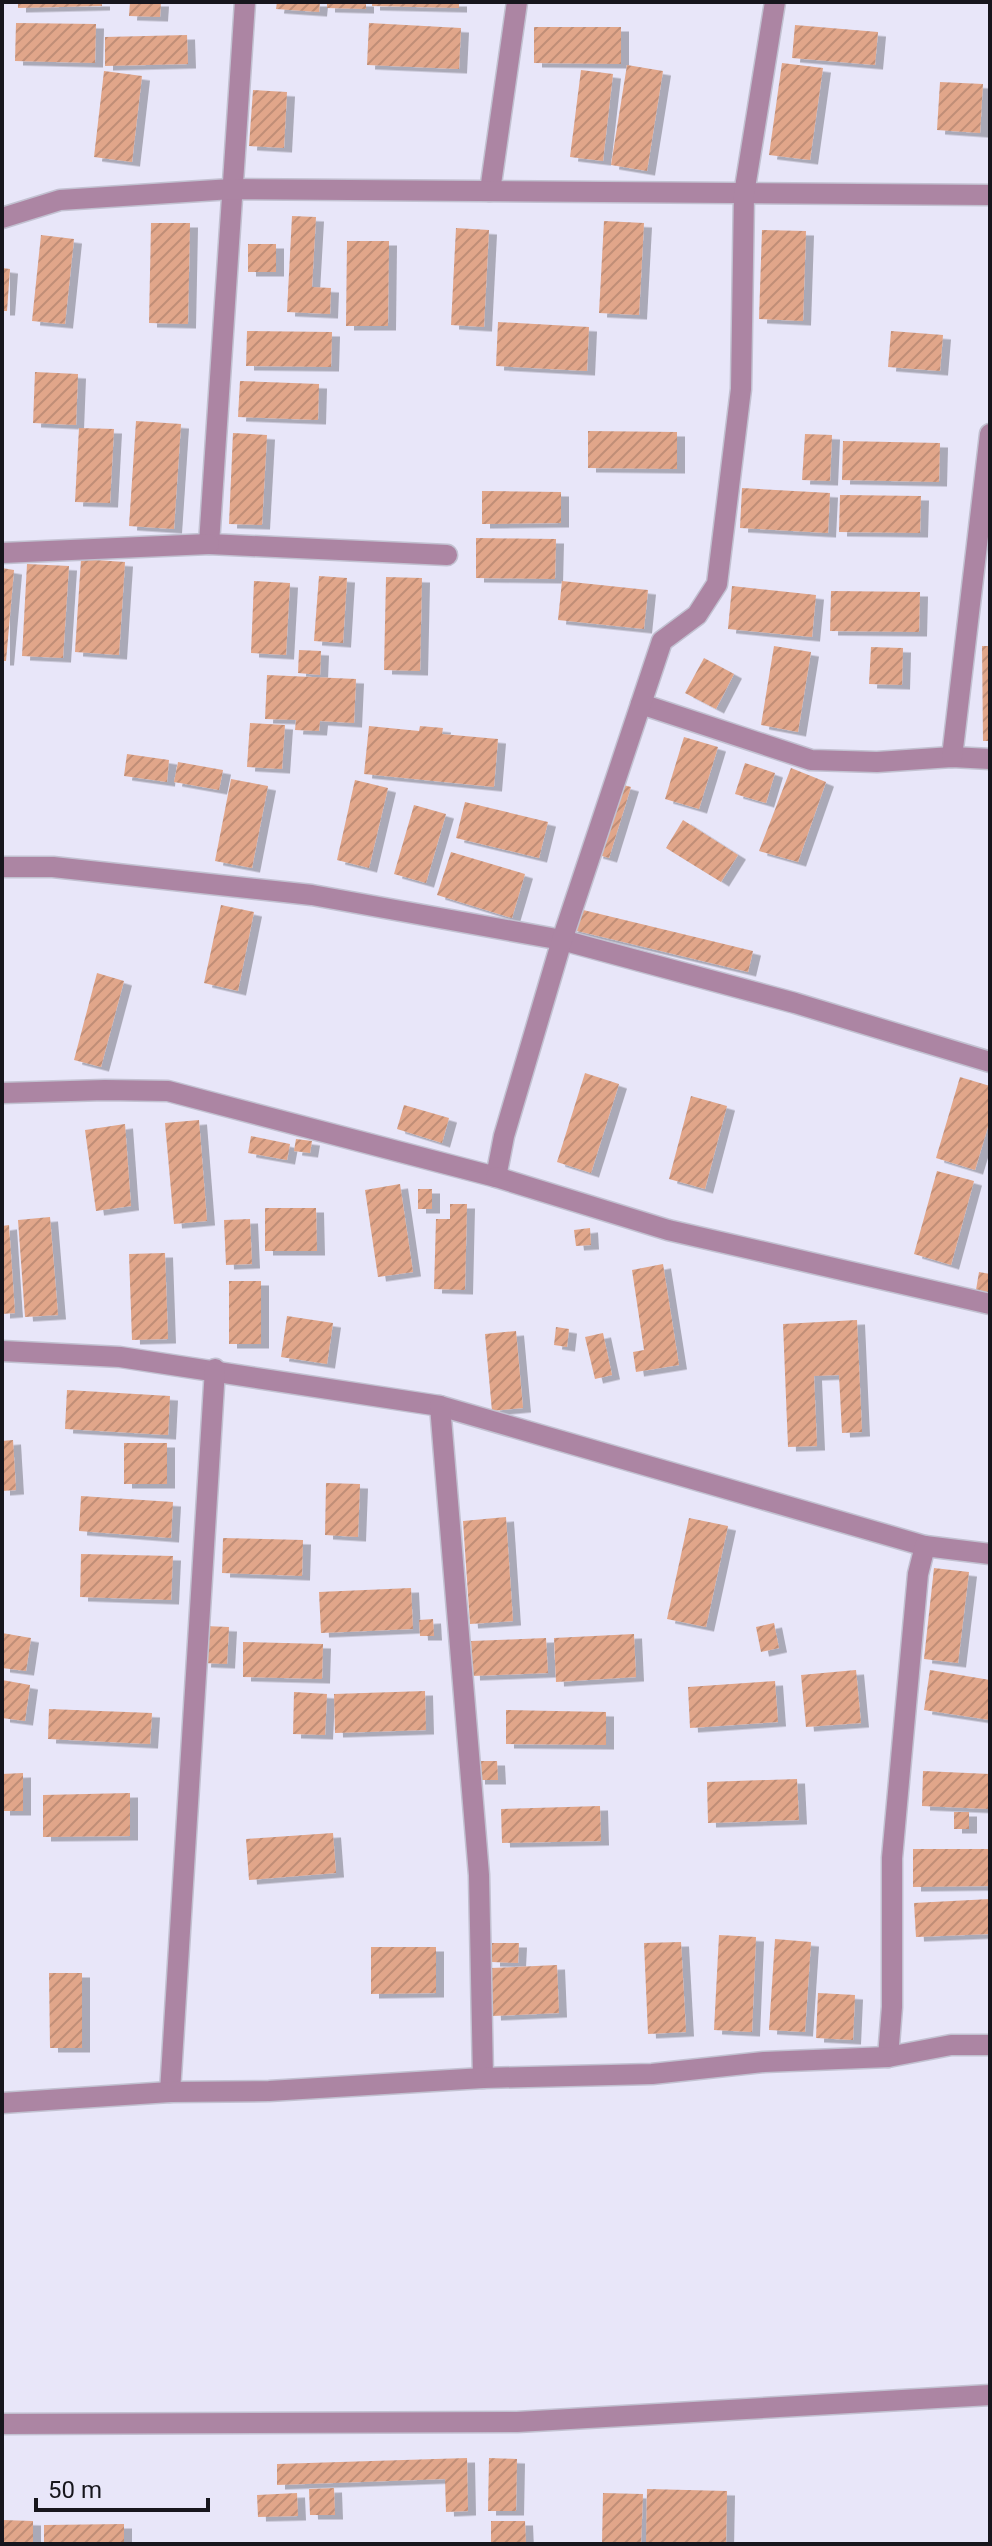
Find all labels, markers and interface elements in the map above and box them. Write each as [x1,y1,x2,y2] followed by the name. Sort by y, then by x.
[36,2462,208,2512] scale bar
[48,2476,102,2504] text: 50 m

